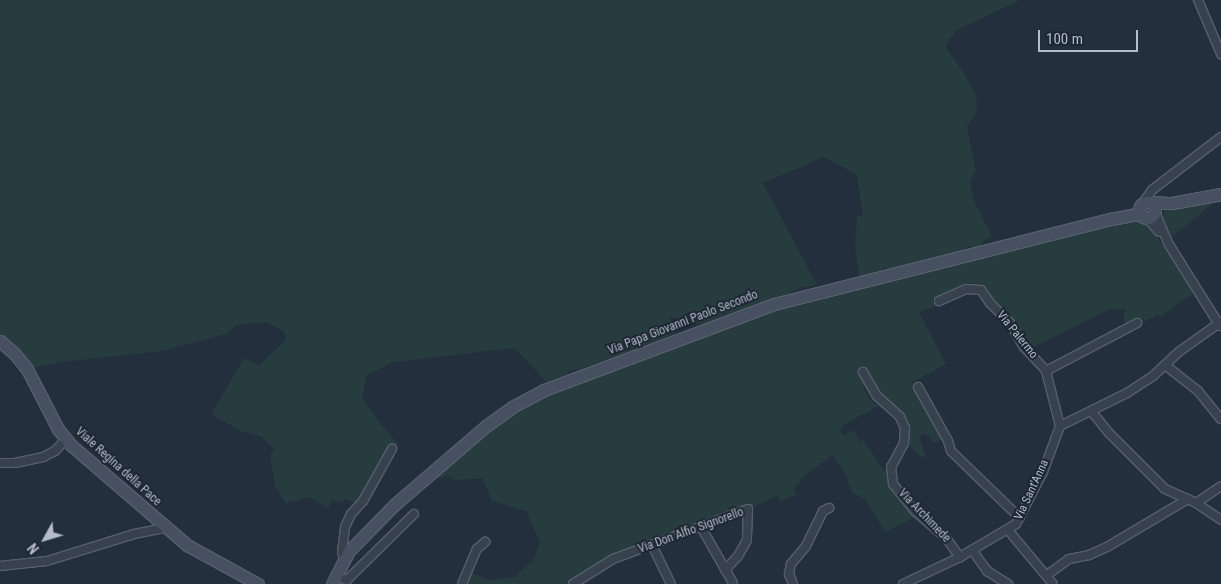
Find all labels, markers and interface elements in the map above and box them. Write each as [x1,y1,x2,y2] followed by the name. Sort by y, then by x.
[1041,20,1141,52] scale bar
[1046,30,1083,48] text: 100 m
[606,288,760,358] street label: Via Papa Giovanni Paolo Secondo
[993,308,1041,362] street label: Via Palermo
[72,425,164,509] street label: Viale Regina della Pace
[1012,458,1052,522] street label: Via Sant'Anna
[895,486,953,546] street label: Via Archimede
[636,505,746,557] street label: Via Don Alfio Signorello
[20,514,70,564] north arrow
[24,540,42,557] text: N

